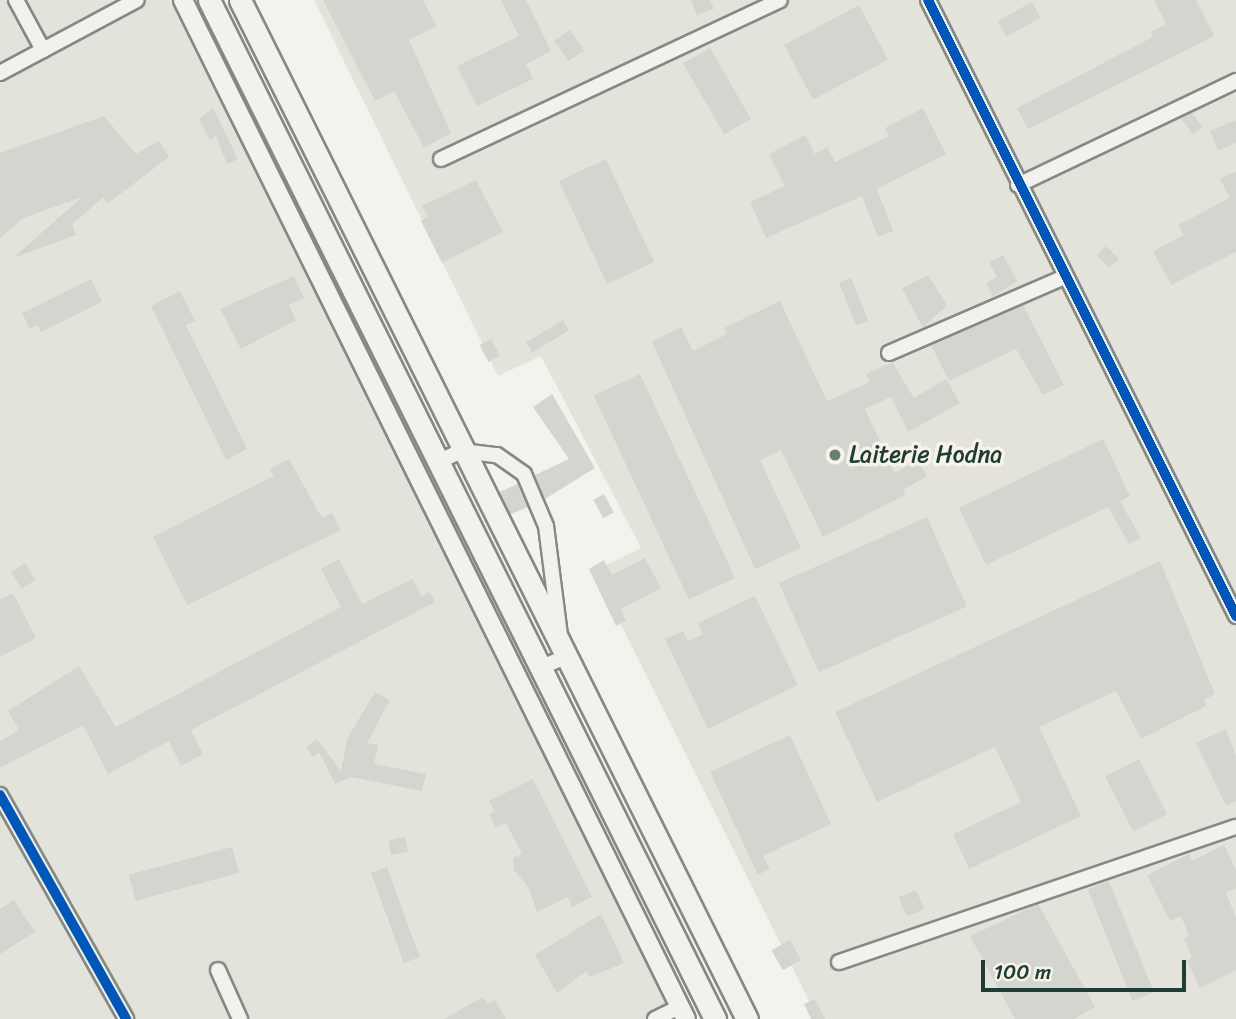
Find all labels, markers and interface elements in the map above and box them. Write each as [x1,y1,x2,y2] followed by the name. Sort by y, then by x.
[849,441,1003,469] place label: Laiterie Hodna
[827,447,843,463] marker: Laiterie Hodna
[984,946,1189,990] scale bar
[994,953,1051,991] text: 100 m

